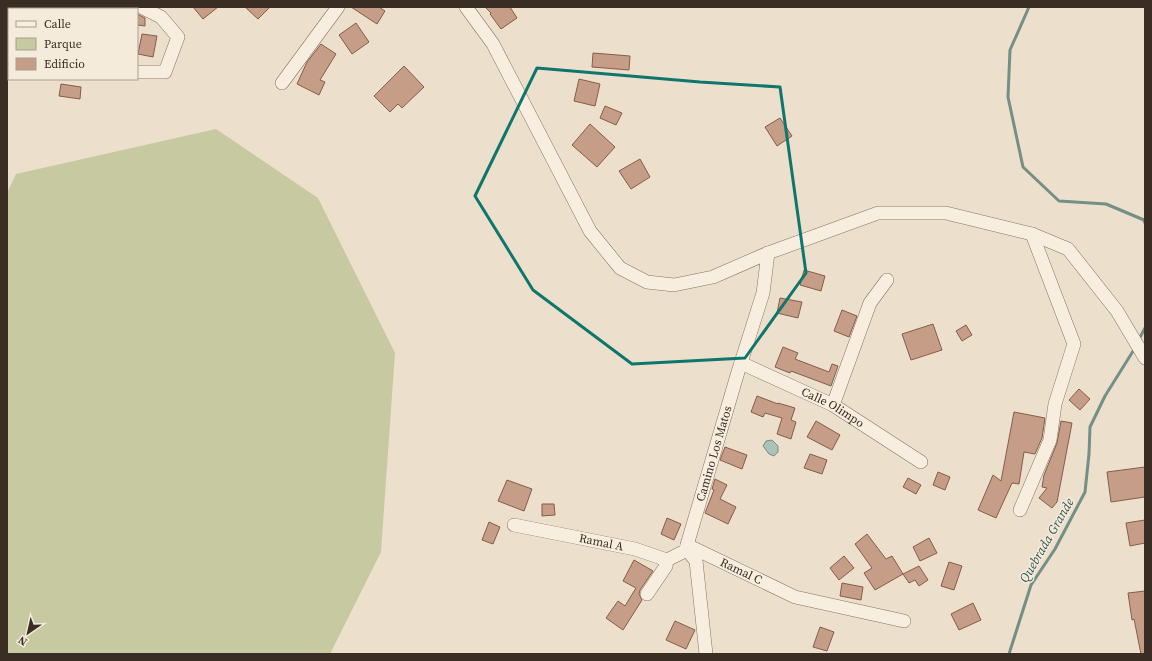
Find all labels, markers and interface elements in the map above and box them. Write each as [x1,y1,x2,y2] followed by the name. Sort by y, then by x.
[8,8,138,80] legend
[44,16,71,32] text: Calle
[44,36,82,52] text: Parque
[44,56,85,72] text: Edificio
[799,384,868,431] street label: Calle Olimpo
[692,404,736,503] street label: Camino Los Matos
[1015,494,1078,586] water label: Quebrada Grande
[578,530,625,555] street label: Ramal A
[717,554,765,588] street label: Ramal C
[8,613,48,653] north arrow
[15,632,30,649] text: N

